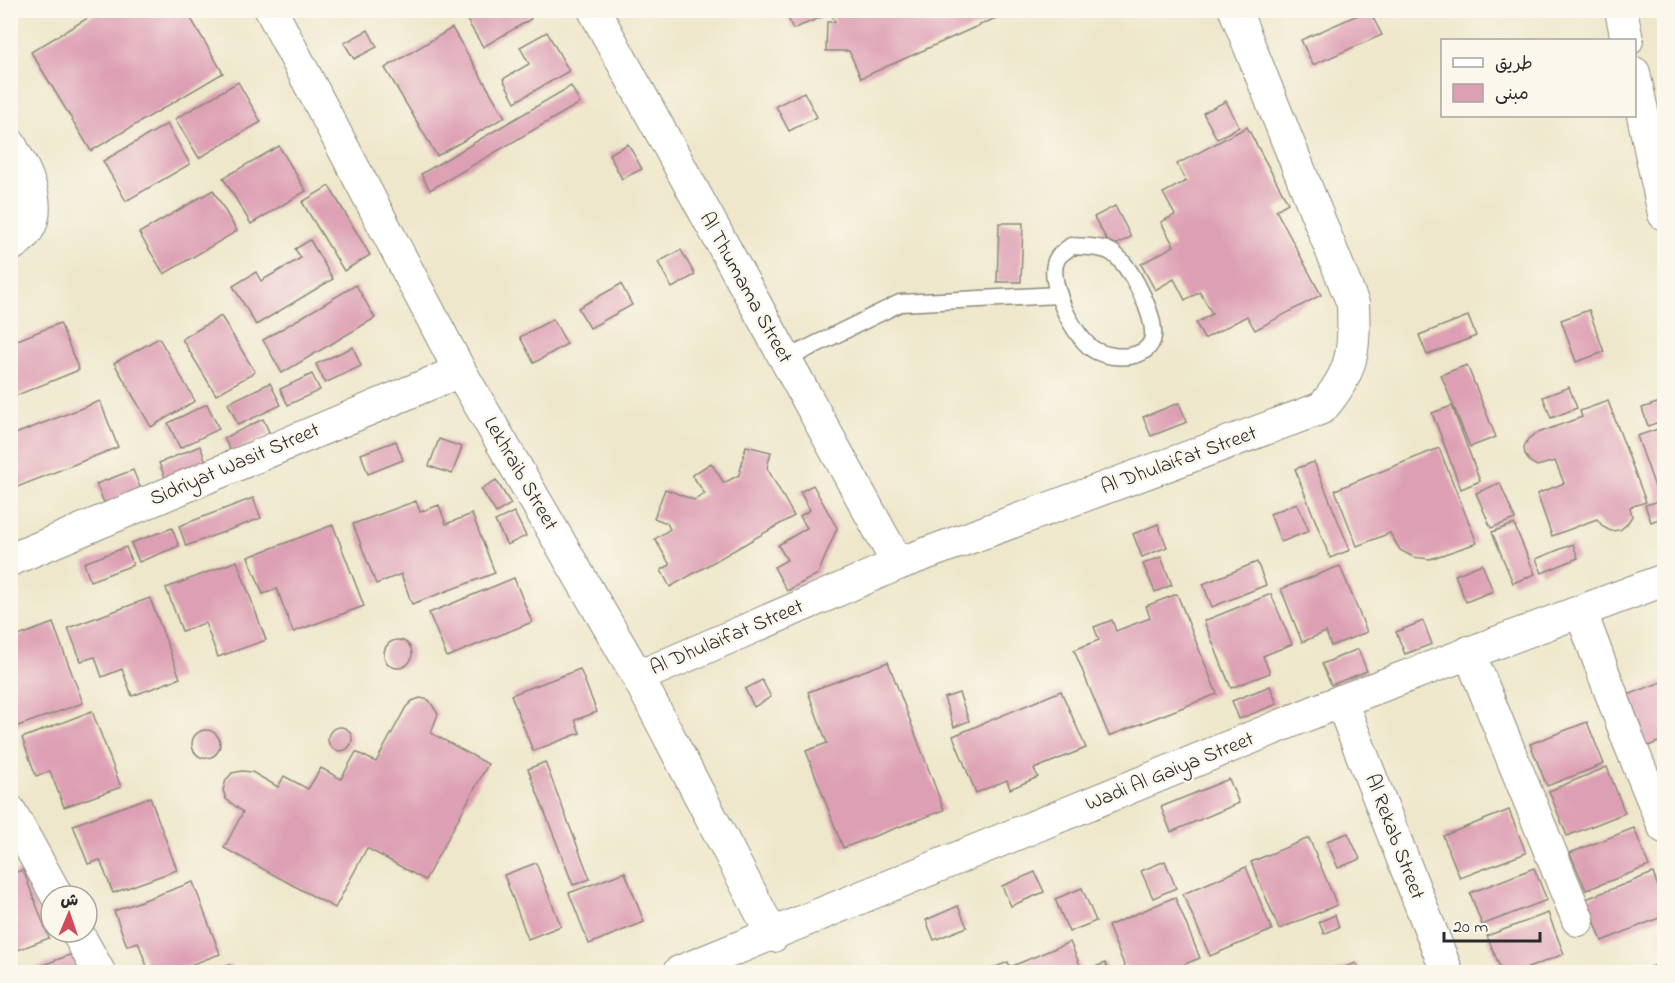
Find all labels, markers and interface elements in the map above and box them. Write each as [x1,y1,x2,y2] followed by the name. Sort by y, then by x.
[1441,39,1636,117] legend
[1495,52,1533,78] text: طريق
[1495,82,1529,108] text: مبنى
[691,207,799,369] street label: Al Thumama Street
[475,411,565,537] street label: Lekhraib Street
[145,416,325,516] street label: Sidriyat Wasit Street
[1097,419,1261,503] street label: Al Dhulaifat Street
[646,592,808,684] street label: Al Dhulaifat Street
[1081,724,1260,821] street label: Wadi Al Gaiya Street
[1356,770,1432,904] street label: Al Rekab Street
[39,884,99,944] north arrow
[60,889,79,913] text: ش
[1444,905,1540,943] scale bar
[1453,915,1488,941] text: 20 m

